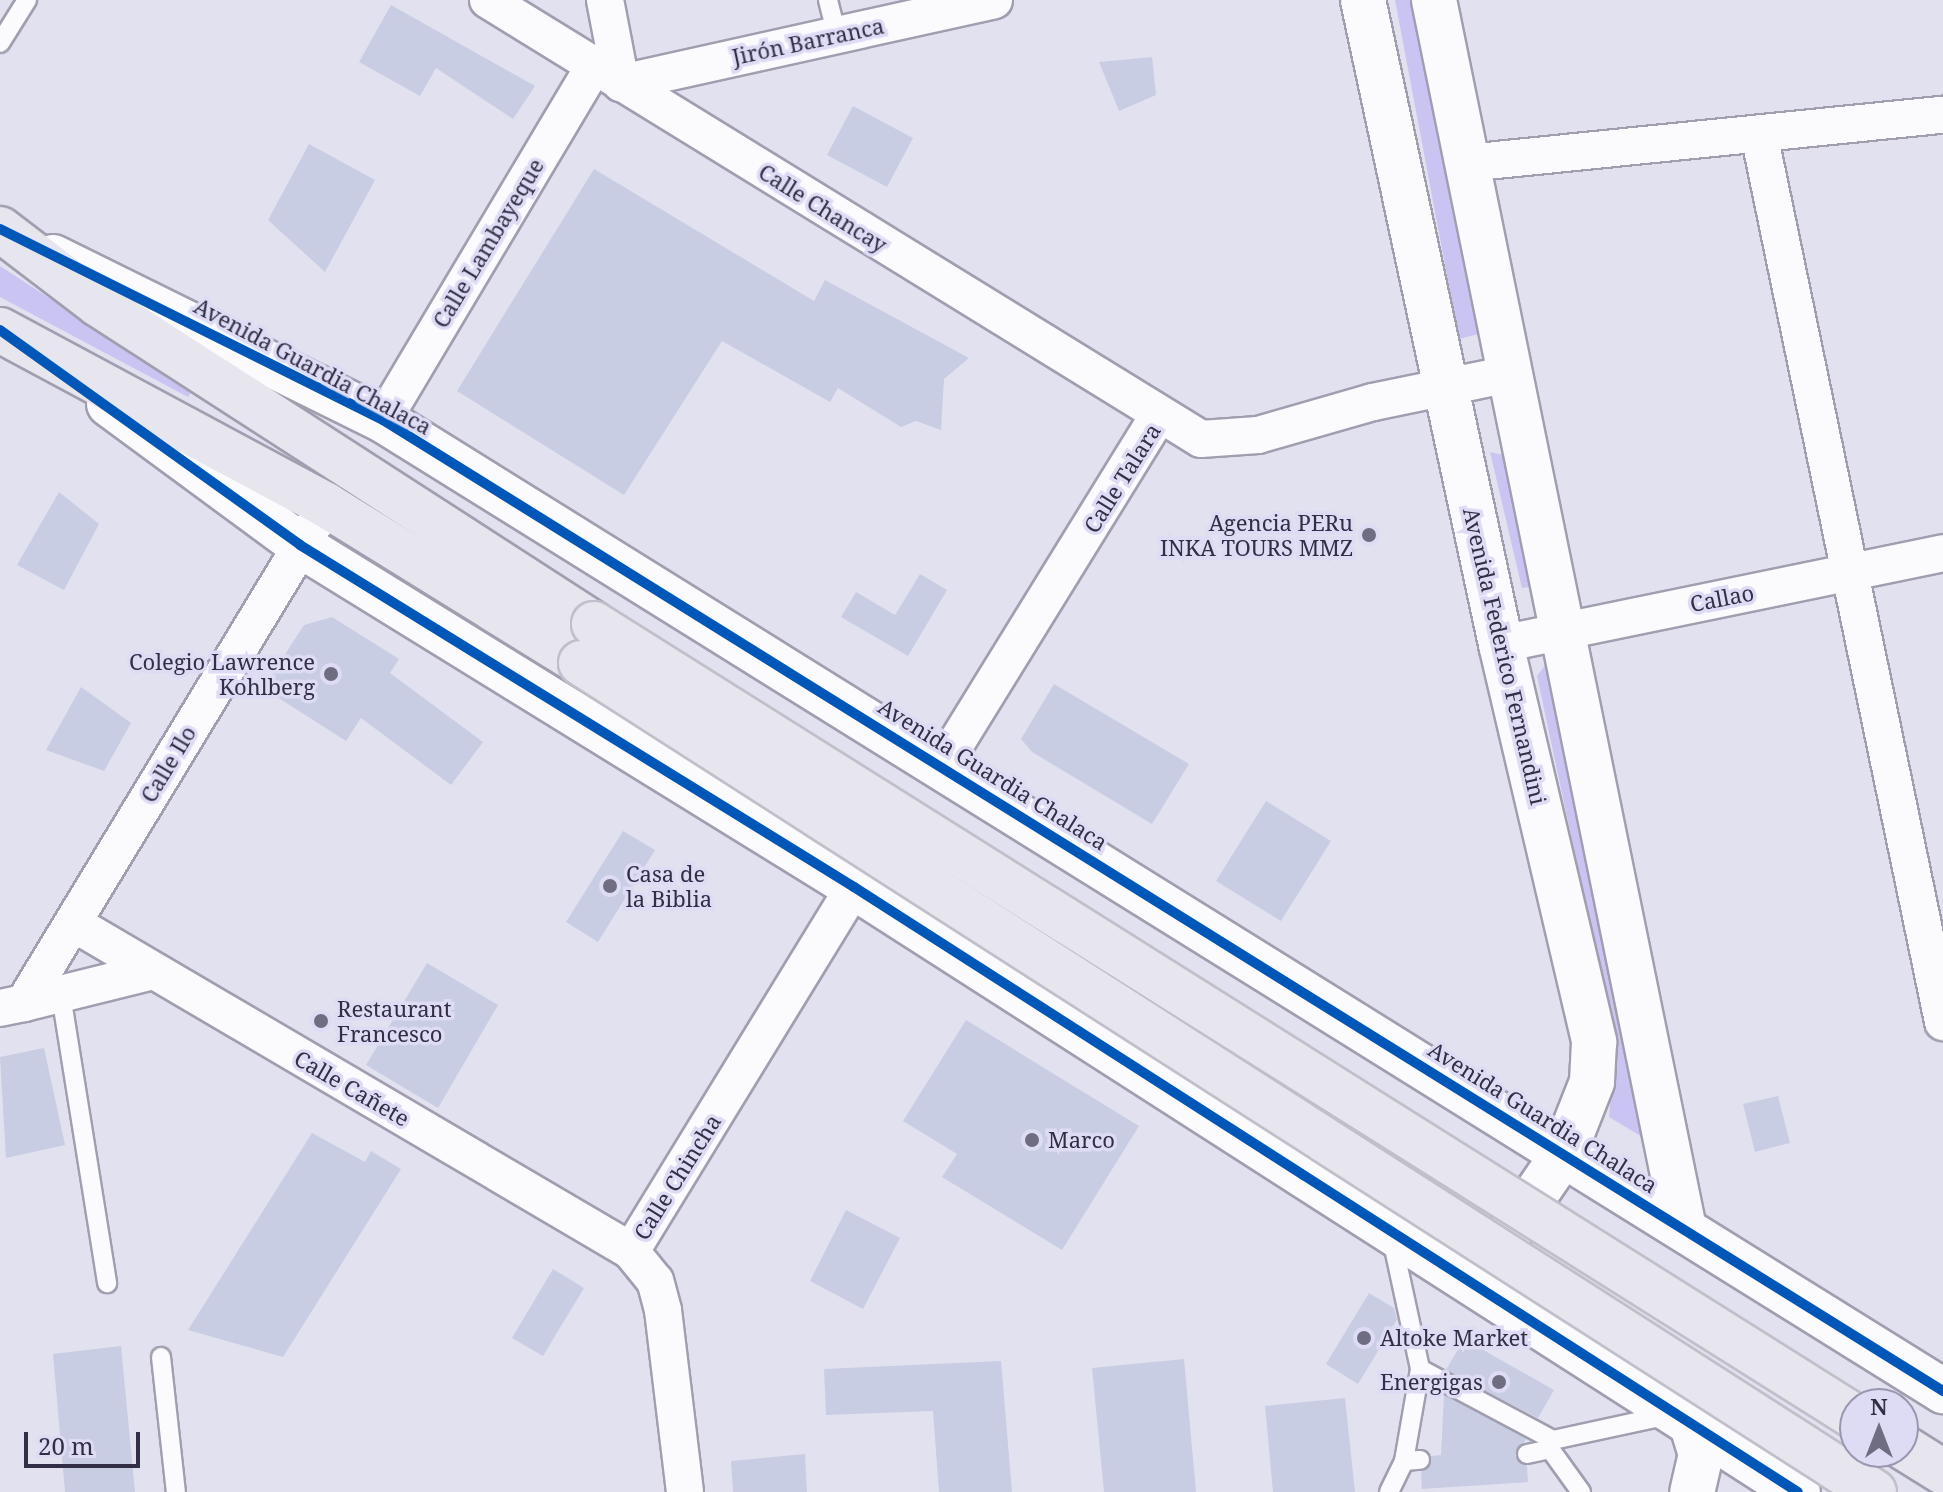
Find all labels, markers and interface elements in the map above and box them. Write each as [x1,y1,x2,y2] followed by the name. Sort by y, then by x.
[730,12,886,70] street label: Jirón Barranca
[427,154,549,332] street label: Calle Lambayeque
[754,158,892,258] street label: Calle Chancay
[190,292,436,440] street label: Avenida Guardia Chalaca
[1078,419,1166,537] street label: Calle Talara
[1458,505,1552,807] street label: Avenida Federico Fernandini
[1160,509,1353,560] place label: Agencia PERu INKA TOURS MMZ
[1360,526,1378,544] marker: Agencia PERu INKA TOURS MMZ
[1688,579,1756,617] street label: Callao
[129,648,315,700] place label: Colegio Lawrence Kohlberg
[322,665,340,683] marker: Colegio Lawrence Kohlberg
[874,693,1112,855] street label: Avenida Guardia Chalaca
[135,721,201,807] street label: Calle Ilo
[626,860,712,912] place label: Casa de la Biblia
[601,877,619,895] marker: Casa de la Biblia
[337,995,451,1046] place label: Restaurant Francesco
[312,1012,330,1030] marker: Restaurant Francesco
[1424,1036,1662,1198] street label: Avenida Guardia Chalaca
[290,1044,414,1132] street label: Calle Cañete
[628,1109,726,1245] street label: Calle Chincha
[1048,1127,1115,1153] place label: Marco
[1023,1131,1041,1149] marker: Marco
[1380,1325,1528,1351] place label: Altoke Market
[1355,1329,1373,1347] marker: Altoke Market
[1380,1369,1483,1395] place label: Energigas
[1490,1373,1508,1391] marker: Energigas
[1839,1388,1919,1468] north arrow
[1870,1391,1888,1421] text: N
[28,1416,144,1466] scale bar
[38,1429,94,1462] text: 20 m

